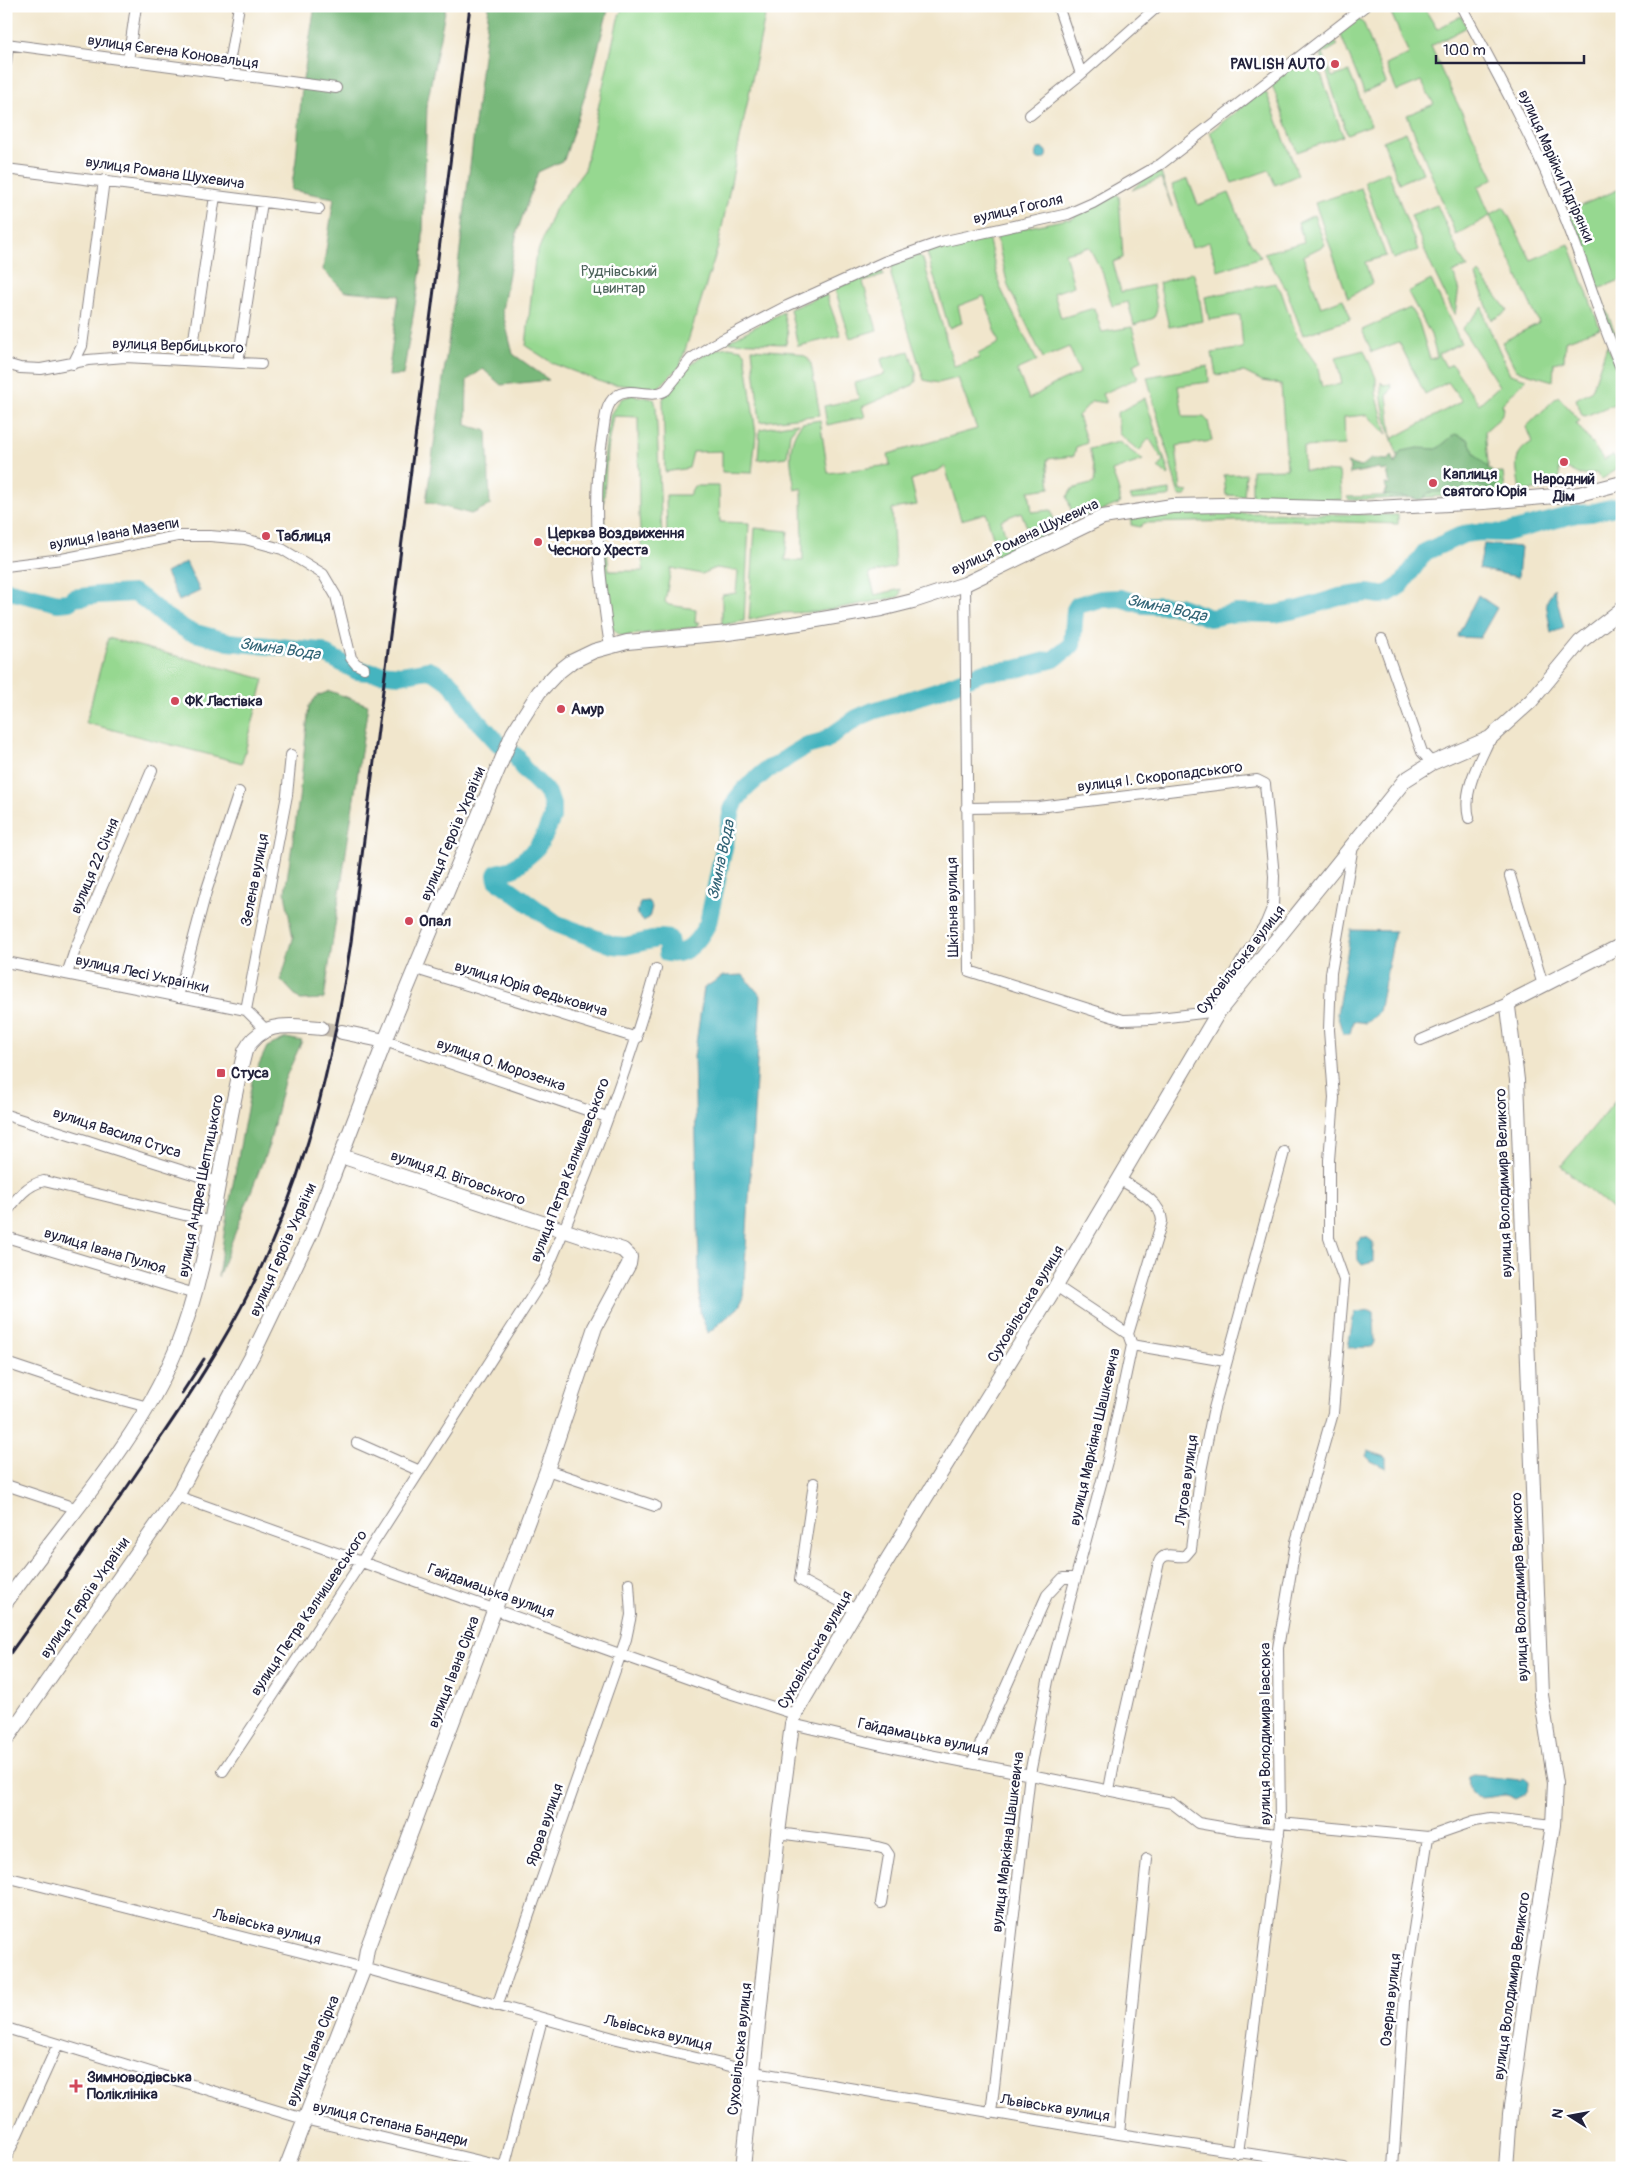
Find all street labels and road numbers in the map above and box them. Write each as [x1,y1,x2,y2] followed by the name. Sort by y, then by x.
[86,31,260,73] street label: вулиця Євгена Коновальця
[1514,87,1598,245] street label: вулиця Марійки Підгірянки
[84,152,246,194] street label: вулиця Романа Шухевича
[971,189,1065,229] street label: вулиця Гоголя
[112,334,244,358] street label: вулиця Вербицького
[948,495,1102,579] street label: вулиця Романа Шухевича
[48,513,181,555] street label: вулиця Івана Мазепи
[1076,757,1244,797] street label: вулиця І. Скоропадського
[416,764,490,904] street label: вулиця Героїв України
[66,815,124,917] street label: вулиця 22 Січня
[237,832,273,928] street label: Зелена вулиця
[943,857,963,957] street label: Шкільна вулиця
[1192,902,1290,1018] street label: Суховільська вулиця
[74,951,211,997] street label: вулиця Лесі Українки
[452,957,610,1021] street label: вулиця Юрія Федьковича
[434,1034,568,1096] street label: вулиця О. Морозенка
[526,1075,614,1265] street label: вулиця Петра Калнишевського
[1491,1088,1517,1278] street label: вулиця Володимира Великого
[174,1093,228,1279] street label: вулиця Андрея Шептицького
[50,1103,184,1163] street label: вулиця Василя Стуса
[388,1146,528,1210] street label: вулиця Д. Вітовського
[245,1180,321,1319] street label: вулиця Героїв України
[42,1223,168,1279] street label: вулиця Івана Пулюя
[984,1242,1068,1366] street label: Суховільська вулиця
[1065,1346,1125,1528] street label: вулиця Маркіяна Шашкевича
[1171,1434,1203,1527] street label: Лугова вулиця
[1507,1492,1533,1682] street label: вулиця Володимира Великого
[246,1527,372,1699] street label: вулиця Петра Калнишевського
[36,1534,134,1662] street label: вулиця Героїв України
[425,1559,557,1623] street label: Гайдамацька вулиця
[773,1588,857,1712] street label: Суховільська вулиця
[424,1613,484,1731] street label: вулиця Івана Сірка
[1256,1643,1275,1825] street label: вулиця Володимира Івасюка
[856,1714,990,1760] street label: Гайдамацька вулиця
[987,1751,1029,1933] street label: вулиця Маркіяна Шашкевича
[522,1781,568,1869] street label: Ярова вулиця
[1489,1891,1535,2081] street label: вулиця Володимира Великого
[210,1904,323,1950] street label: Львівська вулиця
[1377,1952,1405,2048] street label: Озерна вулиця
[724,1982,756,2116] street label: Суховільська вулиця
[282,1993,344,2109] street label: вулиця Івана Сірка
[601,2010,714,2056] street label: Львівська вулиця
[998,2090,1111,2126] street label: Львівська вулиця
[311,2097,470,2151] street label: вулиця Степана Бандери

